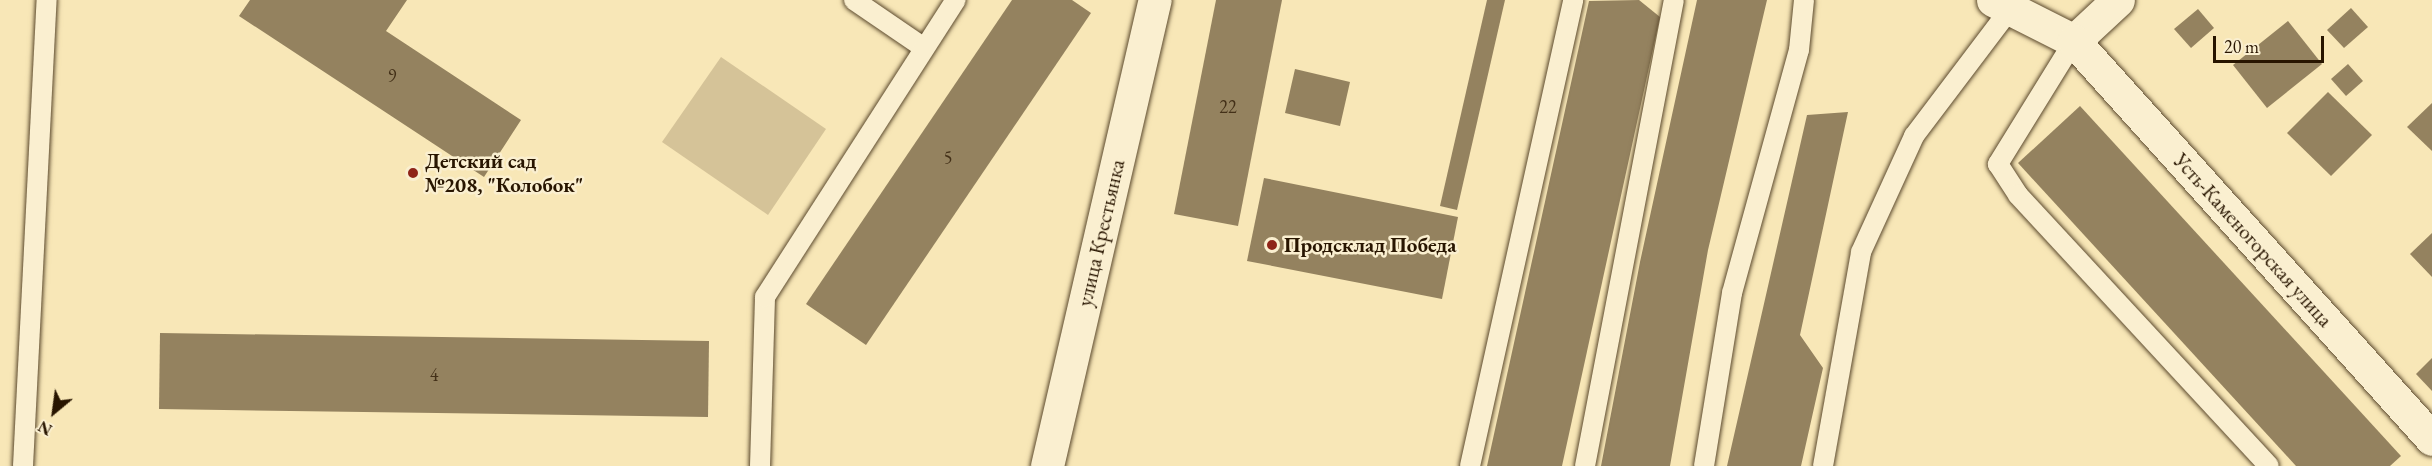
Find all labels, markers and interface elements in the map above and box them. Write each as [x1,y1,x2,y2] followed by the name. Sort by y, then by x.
[2216,24,2327,62] scale bar
[2224,35,2259,58] text: 20 m
[388,65,396,87] house number: 9
[1219,96,1237,118] house number: 22
[944,147,952,169] house number: 5
[425,148,583,198] place label: Детский сад №208, "Колобок"
[2168,148,2338,332] street label: Усть-Каменогорская улица
[1072,157,1130,309] street label: улица Крестьянка
[406,166,420,180] marker: Детский сад №208, "Колобок"
[1284,232,1456,258] place label: Продсклад Победа
[1265,238,1279,252] marker: Продсклад Победа
[430,364,438,386] house number: 4
[24,382,84,442] north arrow
[34,416,56,441] text: N

